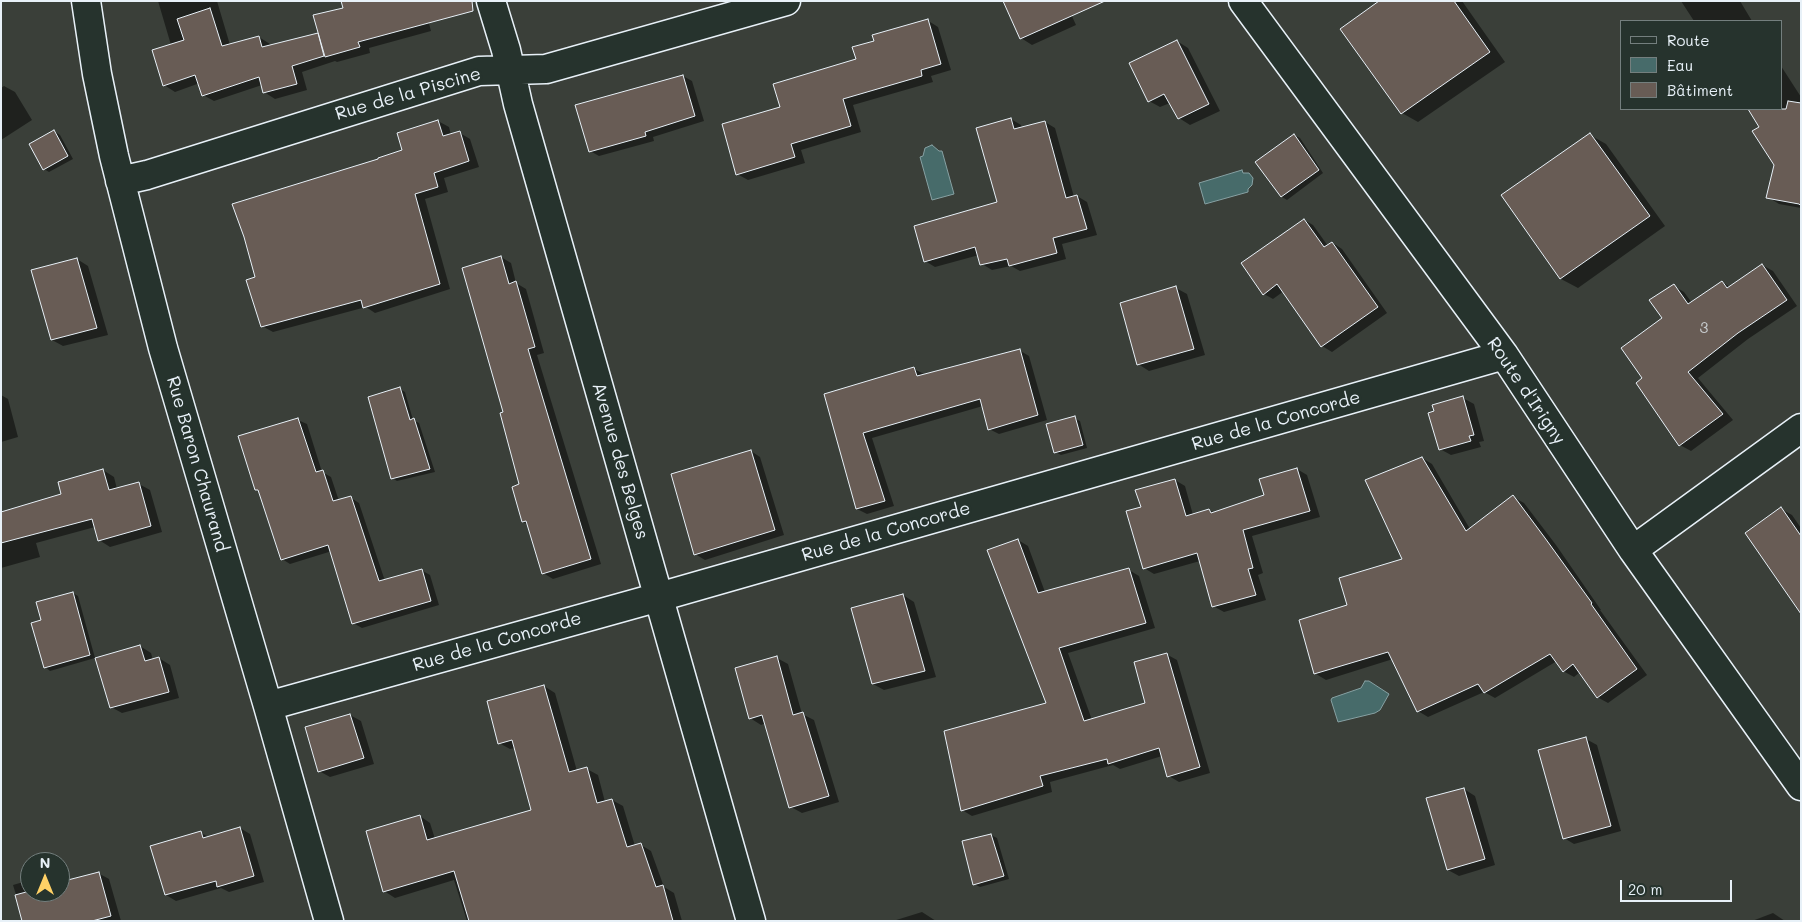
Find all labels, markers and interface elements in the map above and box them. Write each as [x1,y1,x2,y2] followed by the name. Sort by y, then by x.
[1620,20,1782,110] legend
[1667,30,1710,50] text: Route
[1667,55,1693,75] text: Eau
[333,63,483,125] street label: Rue de la Piscine
[1667,80,1733,100] text: Bâtiment
[1700,319,1708,337] house number: 3
[1482,333,1570,449] street label: Route d'Irigny
[162,374,232,554] street label: Rue Baron Chaurand
[587,380,653,542] street label: Avenue des Belges
[1189,387,1363,455] street label: Rue de la Concorde
[799,498,973,566] street label: Rue de la Concorde
[410,608,584,676] street label: Rue de la Concorde
[20,852,70,902] north arrow
[40,853,50,872] text: N
[1622,870,1734,902] scale bar
[1628,879,1662,899] text: 20 m

